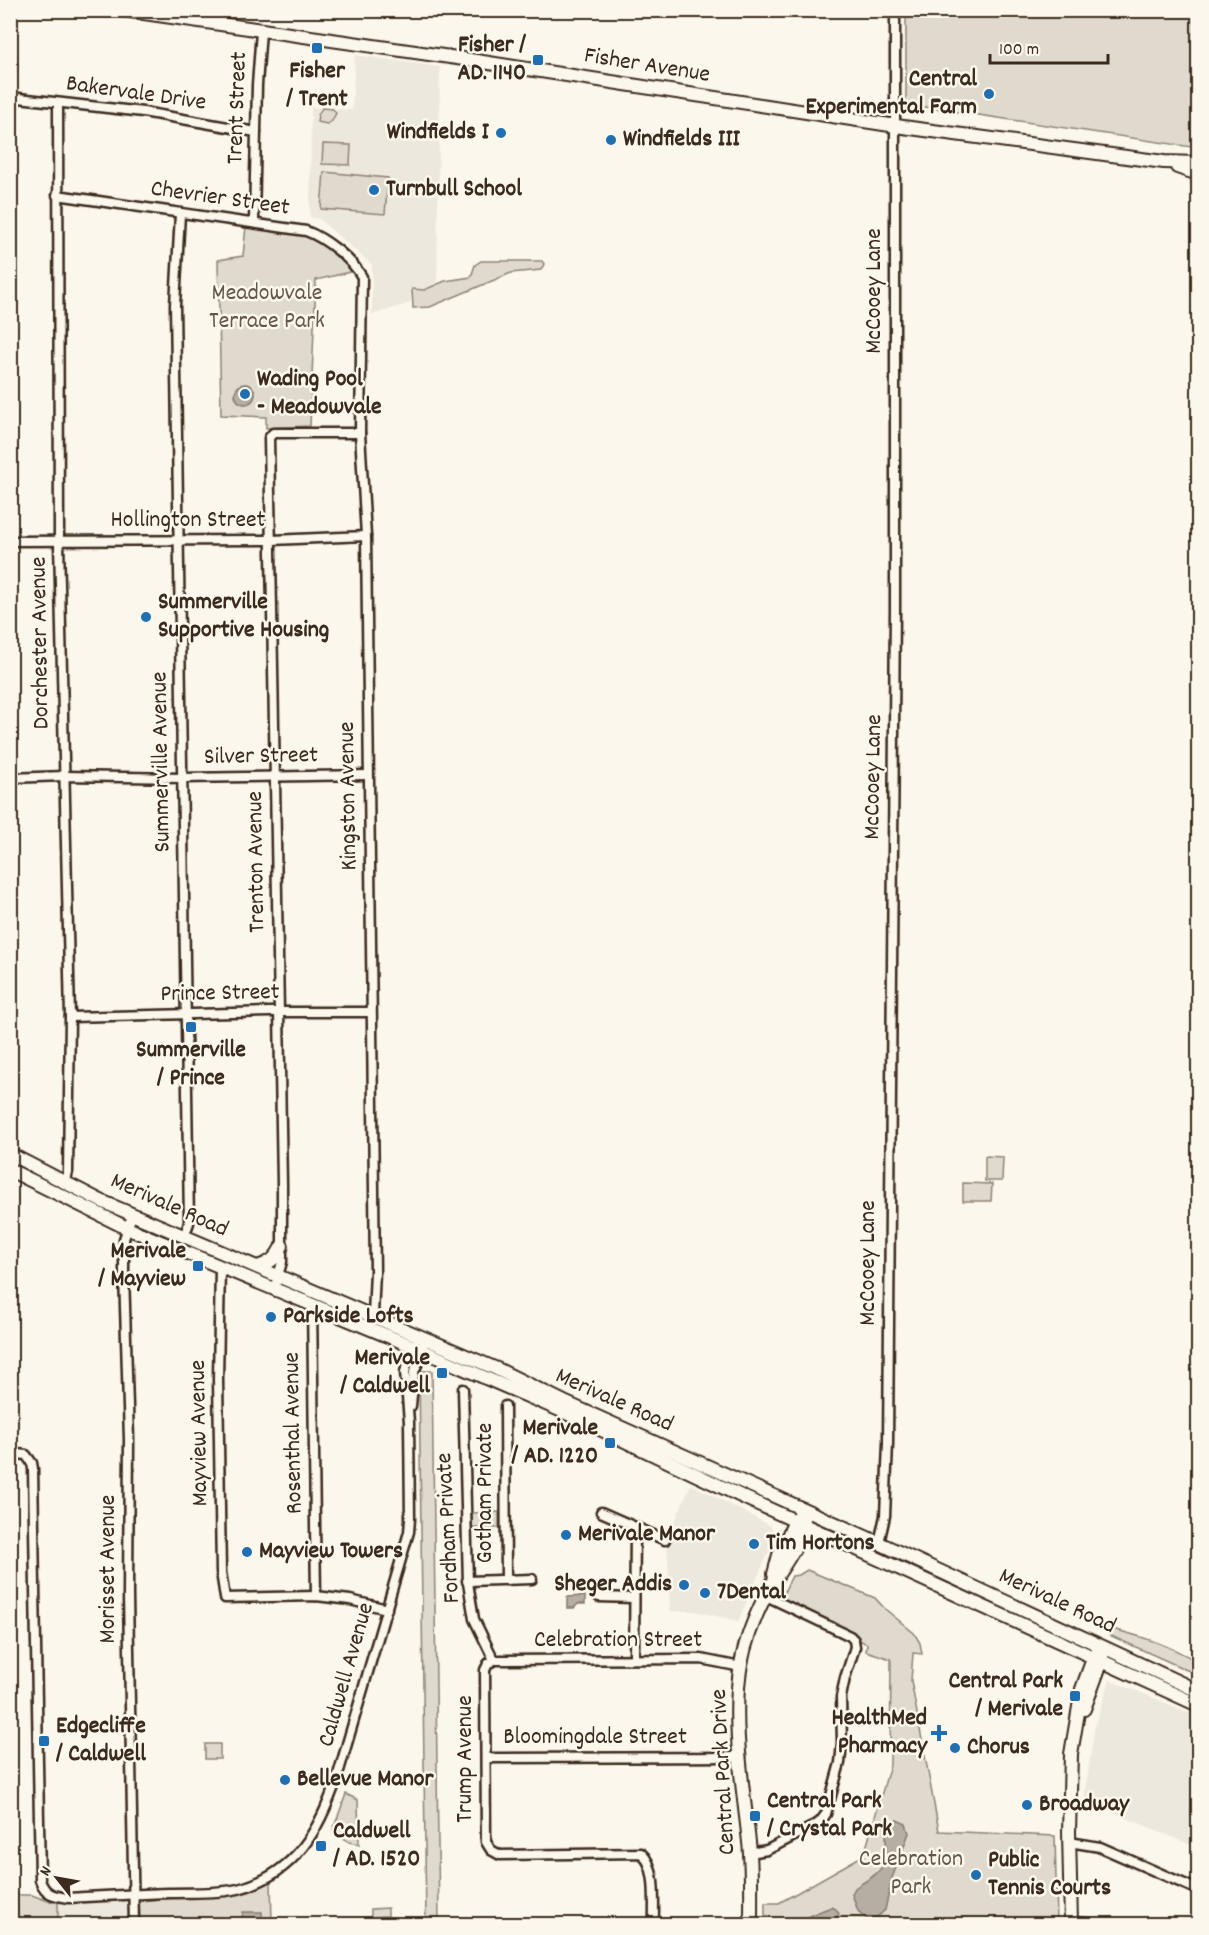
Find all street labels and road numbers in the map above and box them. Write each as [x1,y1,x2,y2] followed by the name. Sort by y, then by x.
[582,39,712,93] street label: Fisher Avenue
[219,51,257,165] street label: Trent Street
[64,67,208,121] street label: Bakervale Drive
[148,172,292,226] street label: Chevrier Street
[858,228,892,354] street label: McCooey Lane
[111,504,266,538] street label: Hollington Street
[22,556,60,730] street label: Dorchester Avenue
[143,671,181,853] street label: Summerville Avenue
[856,714,892,840] street label: McCooey Lane
[331,721,367,871] street label: Kingston Avenue
[204,739,318,775] street label: Silver Street
[239,791,275,933] street label: Trenton Avenue
[160,976,280,1012] street label: Prince Street
[105,1165,233,1247] street label: Merivale Road
[852,1200,886,1326] street label: McCooey Lane
[276,1352,312,1514] street label: Rosenthal Avenue
[182,1359,218,1507] street label: Mayview Avenue
[550,1360,678,1442] street label: Merivale Road
[469,1423,503,1563] street label: Gotham Private
[428,1452,470,1604] street label: Fordham Private
[92,1495,126,1643] street label: Morisset Avenue
[993,1560,1121,1644] street label: Merivale Road
[310,1599,384,1751] street label: Caldwell Avenue
[534,1624,702,1658] street label: Celebration Street
[703,1688,745,1856] street label: Central Park Drive
[449,1695,483,1823] street label: Trump Avenue
[503,1721,687,1755] street label: Bloomingdale Street

